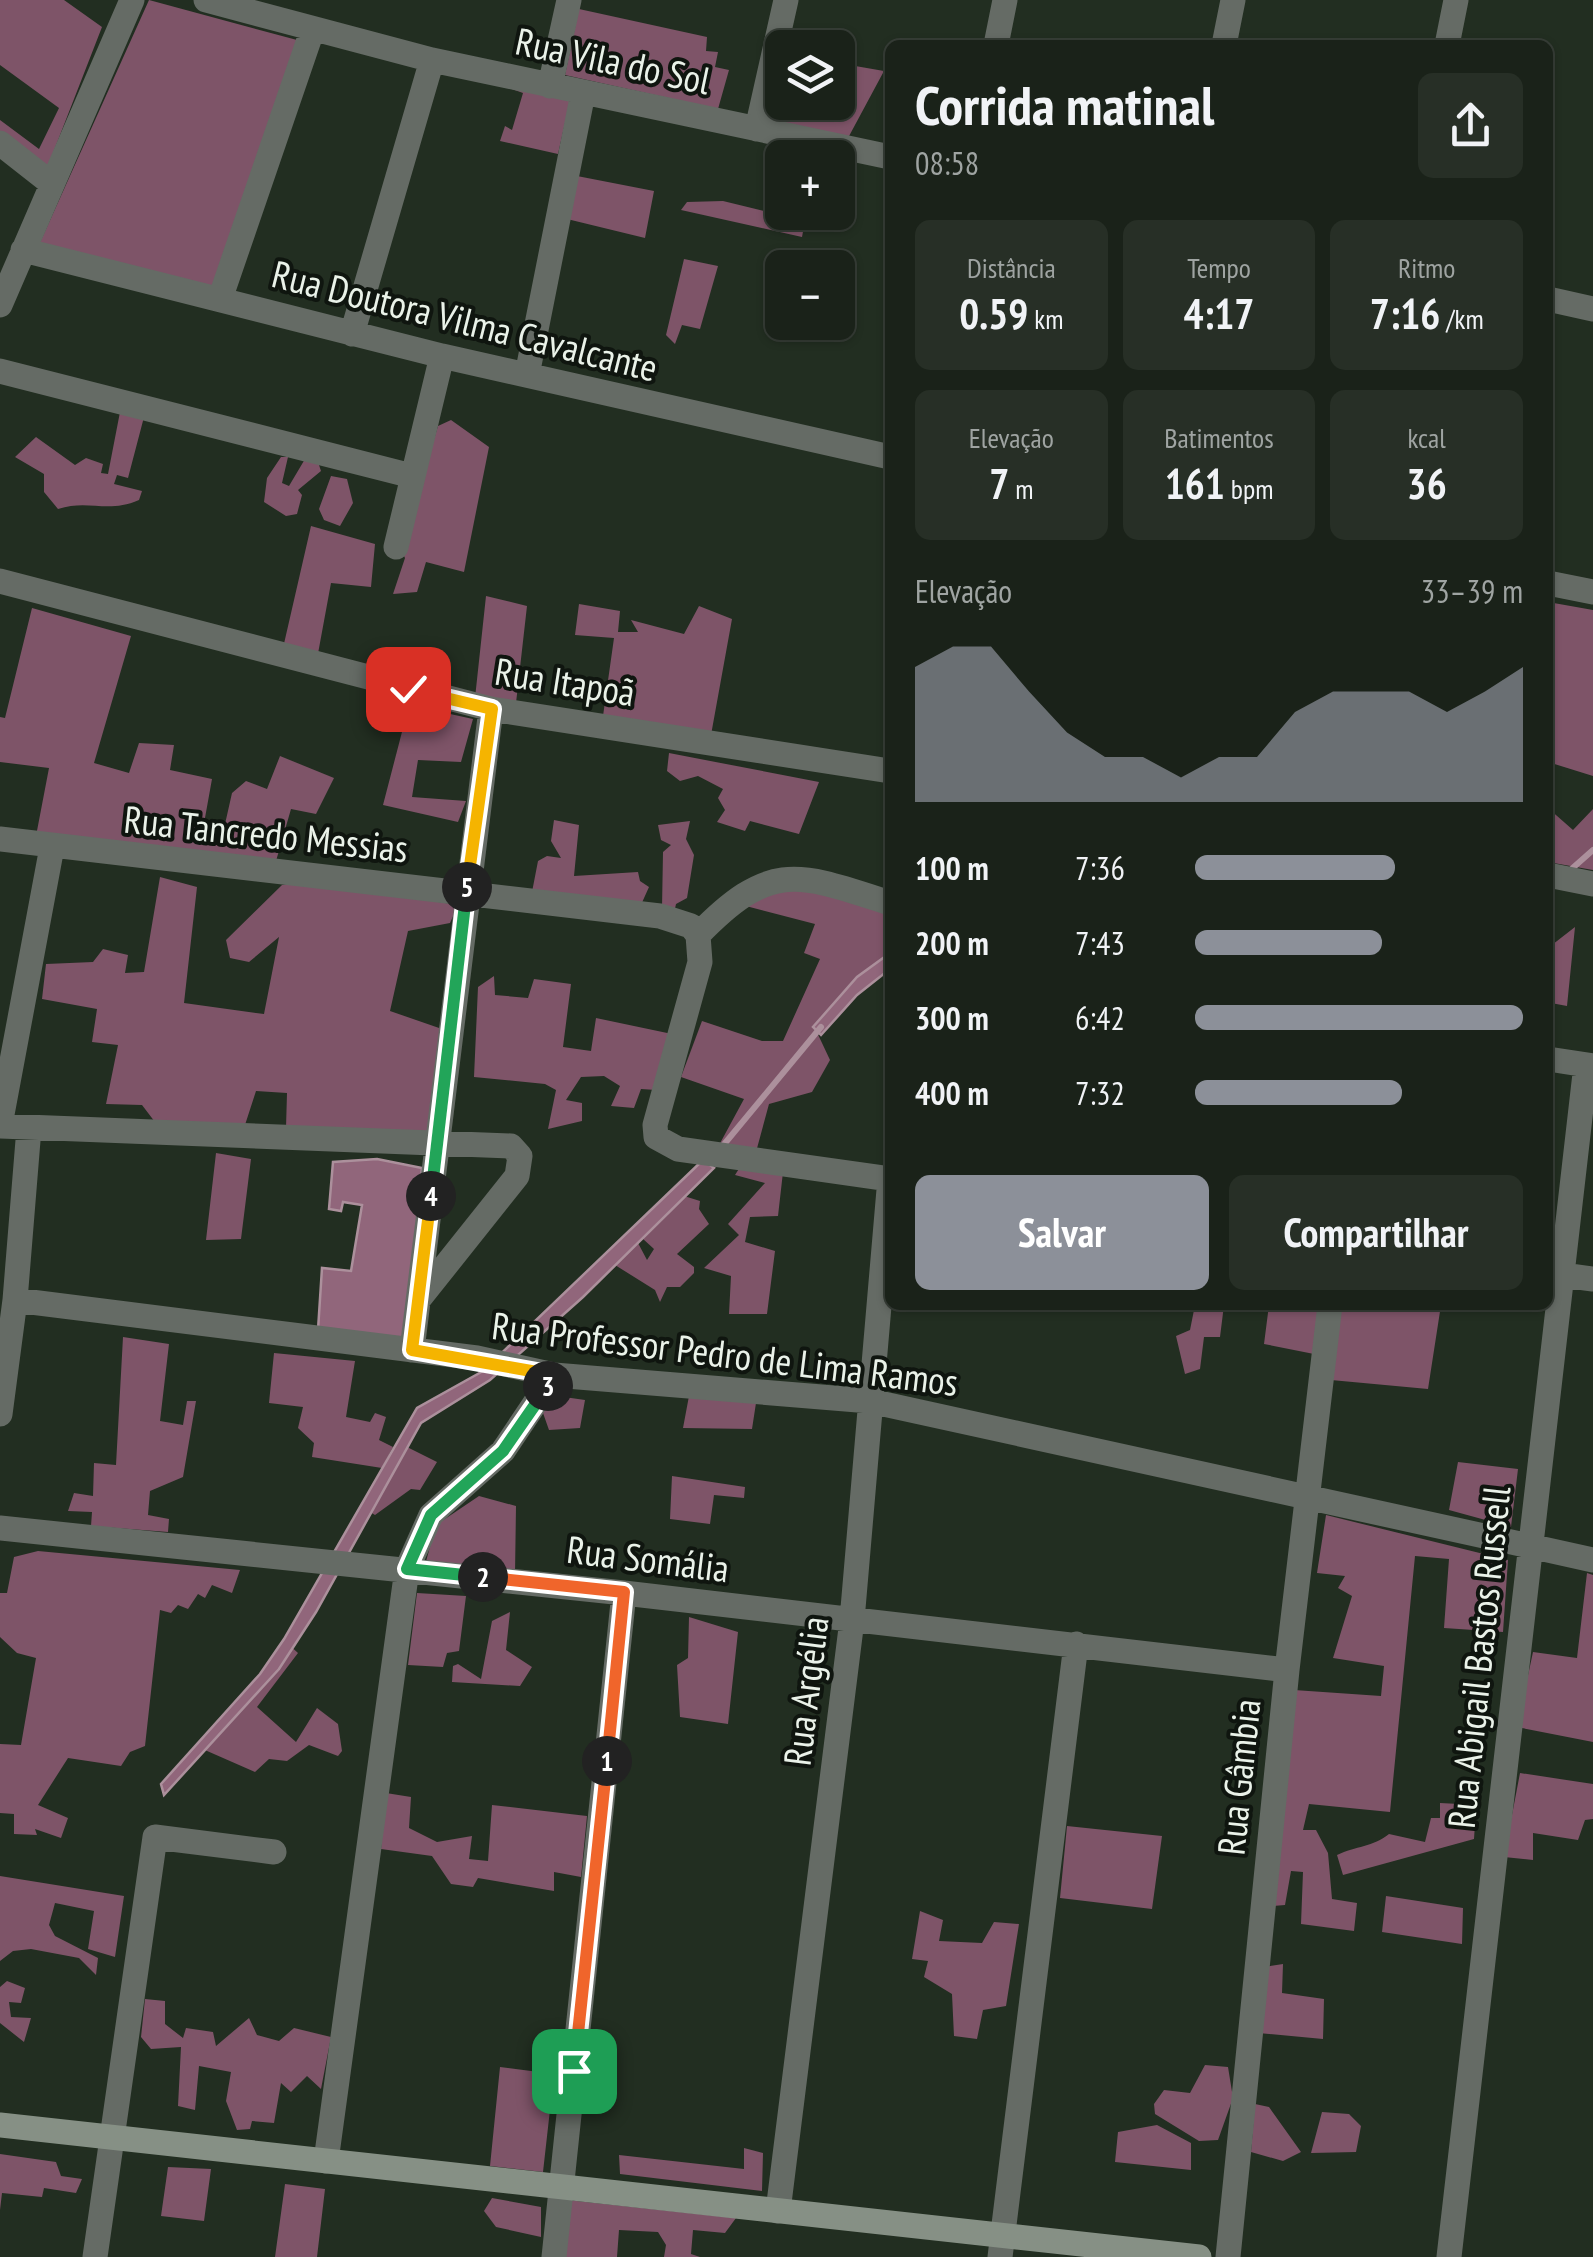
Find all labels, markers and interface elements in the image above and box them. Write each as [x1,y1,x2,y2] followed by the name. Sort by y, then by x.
[511,16,715,105] street label: Rua Vila do Sol
[765,30,855,340] map controls
[765,30,855,120] button: layers
[915,69,1214,140] text: Corrida matinal
[1418,73,1523,178] button: share
[765,140,855,230] button: +
[915,142,979,184] text: 08:58
[267,248,663,392] street label: Rua Doutora Vilma Cavalcante
[967,249,1056,286] text: Distância
[1187,249,1251,286] text: Tempo
[1398,249,1455,286] text: Ritmo
[765,250,855,340] button: −
[959,286,1028,341] text: 0.59
[1184,286,1254,341] text: 4:17
[1370,286,1440,341] text: 7:16
[1028,300,1063,337] text: km
[1440,300,1484,337] text: /km
[969,419,1054,456] text: Elevação
[1164,419,1274,456] text: Batimentos
[1408,419,1446,456] text: kcal
[989,456,1009,511] text: 7
[1165,456,1225,511] text: 161
[1407,456,1447,511] text: 36
[1009,470,1033,507] text: m
[1225,470,1273,507] text: bpm
[915,570,1012,612] text: Elevação
[1421,570,1523,612] text: 33–39 m
[492,646,638,716] street label: Rua Itapoã
[366,647,451,732] pin
[381,662,436,717] icon: check
[122,794,410,872] street label: Rua Tancredo Messias
[915,847,989,889] text: 100 m
[1075,847,1125,889] text: 7:36
[442,862,492,912] pin: 5
[460,868,474,905] text: 5
[915,922,989,964] text: 200 m
[1075,922,1125,964] text: 7:43
[915,997,989,1039] text: 300 m
[1075,997,1125,1039] text: 6:42
[915,1072,989,1114] text: 400 m
[1075,1072,1125,1114] text: 7:32
[406,1171,456,1221] pin: 4
[915,1175,1209,1290] button: Salvar
[1229,1175,1523,1290] button: Compartilhar
[424,1177,438,1214] text: 4
[489,1300,961,1406] street label: Rua Professor Pedro de Lima Ramos
[523,1361,573,1411] pin: 3
[541,1367,555,1404] text: 3
[1436,1483,1520,1830] street label: Rua Abigail Bastos Russell
[564,1524,732,1592] street label: Rua Somália
[458,1552,508,1602] pin: 2
[476,1558,490,1595] text: 2
[772,1614,838,1768] street label: Rua Argélia
[1205,1697,1271,1857] street label: Rua Gâmbia
[582,1736,632,1786] pin: 1
[600,1742,614,1779] text: 1
[532,2029,617,2114] pin
[547,2044,602,2099] icon: arrive

